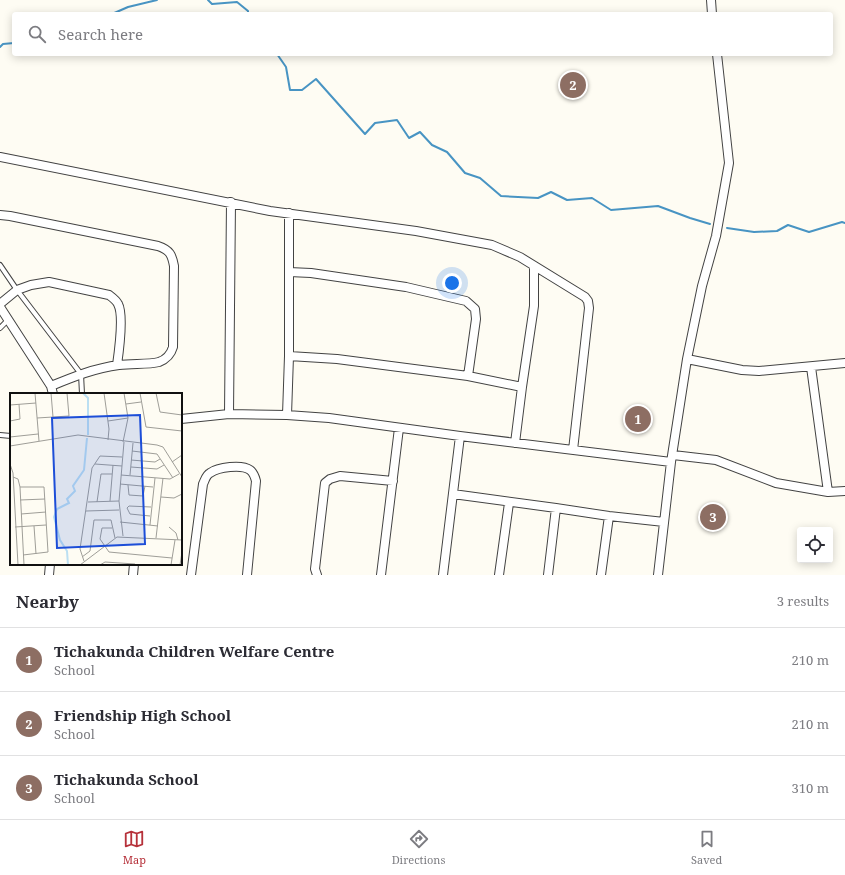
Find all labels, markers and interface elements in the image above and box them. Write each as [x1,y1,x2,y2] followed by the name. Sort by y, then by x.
[12,12,833,56] search box
[26,23,48,45] icon: search
[58,24,143,44] text: Search here
[560,70,586,100] pin: 2
[442,273,462,293] your location
[10,393,182,565] inset map
[625,404,651,434] pin: 1
[700,502,726,532] pin: 3
[797,527,833,563] map controls
[797,527,833,563] button: locate
[16,590,79,613] text: Nearby
[777,592,829,610] text: 3 results
[54,641,334,661] text: Tichakunda Children Welfare Centre
[25,651,33,669] text: 1
[792,651,829,669] text: 210 m
[54,661,95,679] text: School
[54,705,231,725] text: Friendship High School
[25,715,33,733] text: 2
[792,715,829,733] text: 210 m
[54,725,95,743] text: School
[54,769,198,789] text: Tichakunda School
[25,779,33,797] text: 3
[792,779,829,797] text: 310 m
[54,789,95,807] text: School
[123,828,146,867] tab: Map
[392,828,445,867] tab: Directions
[691,828,722,867] tab: Saved

